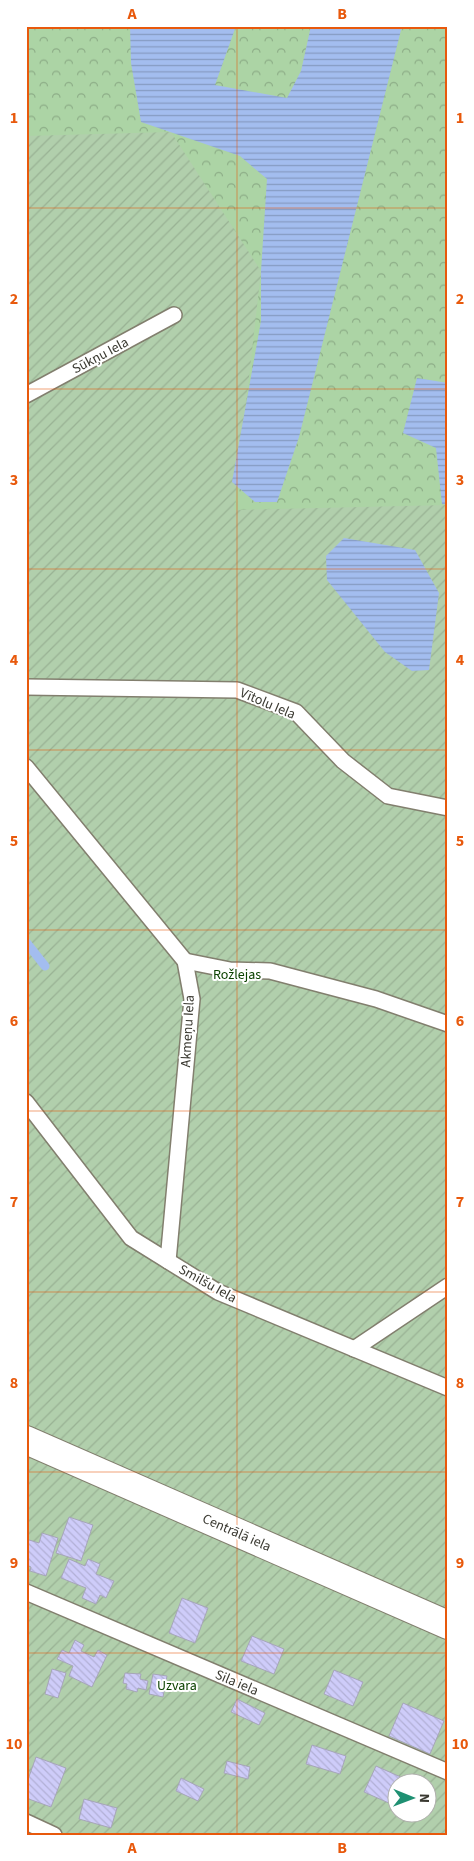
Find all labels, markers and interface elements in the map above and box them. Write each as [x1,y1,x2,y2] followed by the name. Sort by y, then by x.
[126,3,137,25] text: A
[337,3,347,25] text: B
[10,107,18,129] text: 1
[456,107,464,129] text: 1
[10,288,18,310] text: 2
[456,288,464,310] text: 2
[69,333,132,379] street label: Sūkņu Iela
[10,469,18,491] text: 3
[456,469,464,491] text: 3
[10,649,19,671] text: 4
[456,649,465,671] text: 4
[237,683,299,725] street label: Vītolu Iela
[10,830,18,852] text: 5
[456,830,464,852] text: 5
[213,965,261,985] park label: Rožlejas
[176,994,200,1068] street label: Akmeņu Iela
[10,1010,18,1032] text: 6
[456,1010,464,1032] text: 6
[10,1191,18,1213] text: 7
[456,1191,464,1213] text: 7
[175,1260,240,1308] street label: Smilšu Iela
[10,1372,18,1394] text: 8
[456,1372,464,1394] text: 8
[199,1509,274,1557] street label: Centrālā iela
[10,1552,18,1574] text: 9
[456,1552,464,1574] text: 9
[212,1665,261,1701] street label: Sila iela
[157,1676,197,1696] park label: Uzvara
[6,1733,22,1755] text: 10
[452,1733,468,1755] text: 10
[386,1774,436,1824] north arrow
[414,1793,434,1803] text: N
[126,1837,137,1859] text: A
[337,1837,347,1859] text: B

